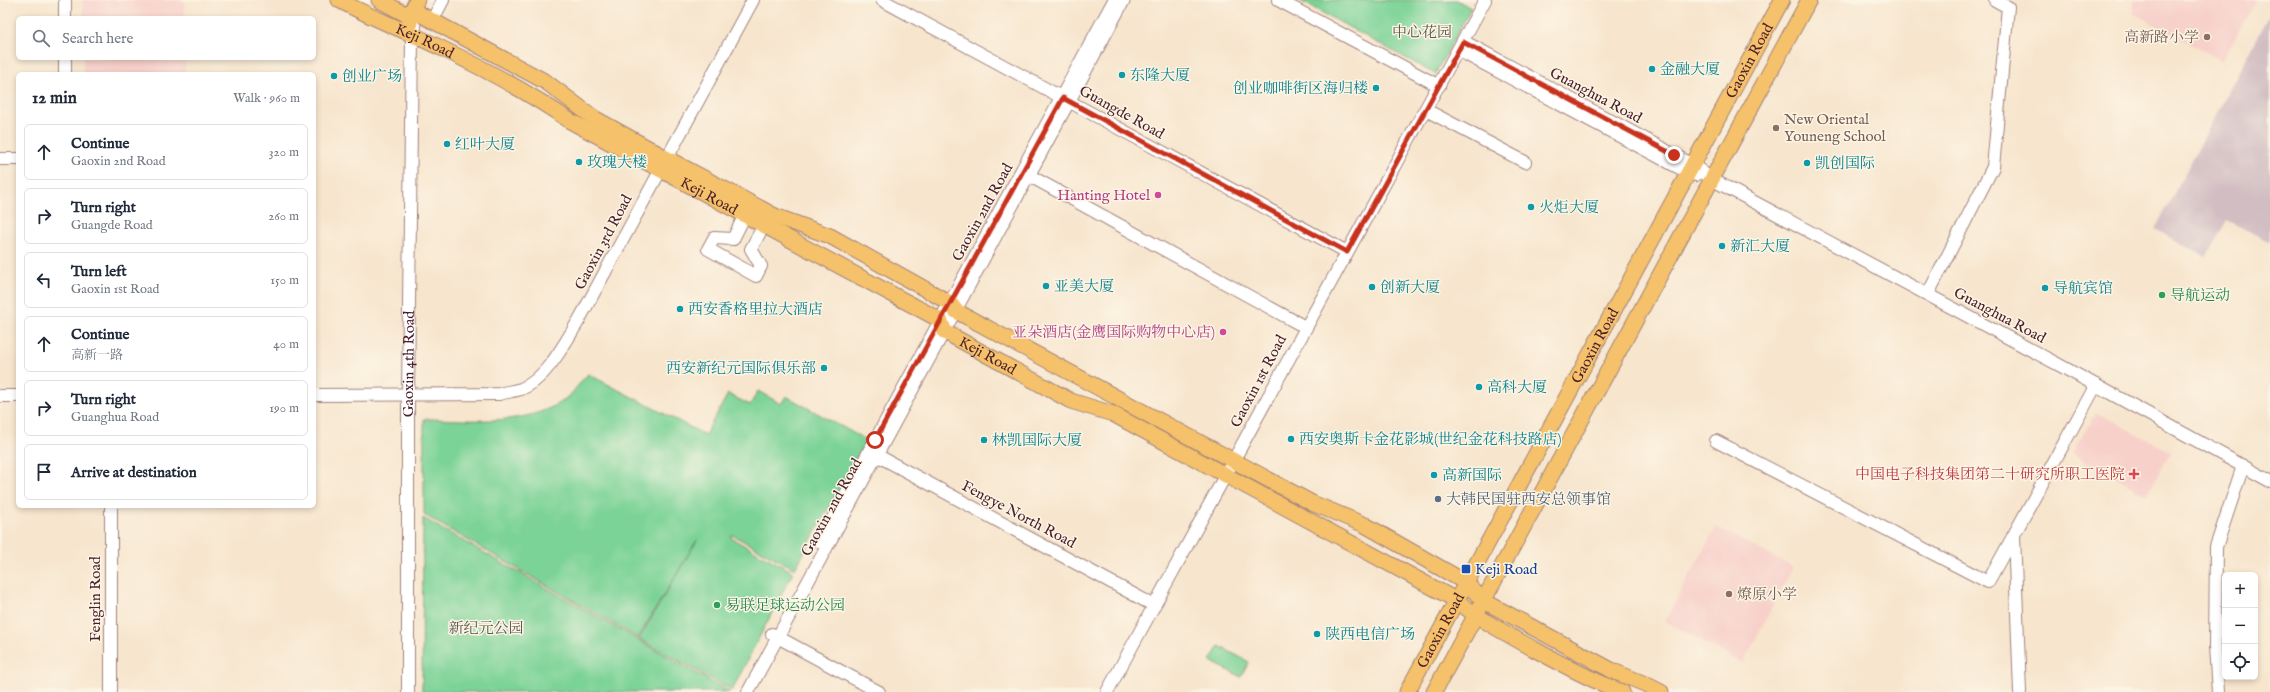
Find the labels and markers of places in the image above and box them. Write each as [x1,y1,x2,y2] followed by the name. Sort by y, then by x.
[2124,28,2199,47] place label: 高新路小学
[2202,32,2212,42] marker: 高新路小学
[1660,60,1720,79] place label: 金融大厦
[1647,64,1657,74] marker: 金融大厦
[1130,66,1190,85] place label: 东隆大厦
[342,67,402,86] place label: 创业广场
[1117,70,1127,80] marker: 东隆大厦
[329,71,339,81] marker: 创业广场
[1233,79,1368,98] place label: 创业咖啡街区海归楼
[1371,83,1381,93] marker: 创业咖啡街区海归楼
[1784,110,1887,146] place label: New Oriental Youneng School
[1771,123,1781,133] marker: New Oriental Youneng School
[455,135,515,154] place label: 红叶大厦
[442,139,452,149] marker: 红叶大厦
[587,153,647,172] place label: 玫瑰大楼
[1815,154,1875,173] place label: 凯创国际
[574,157,584,167] marker: 玫瑰大楼
[1802,158,1812,168] marker: 凯创国际
[1057,186,1151,205] place label: Hanting Hotel
[1153,190,1163,200] marker: Hanting Hotel
[1539,198,1599,217] place label: 火炬大厦
[1526,202,1536,212] marker: 火炬大厦
[1730,237,1790,256] place label: 新汇大厦
[1717,241,1727,251] marker: 新汇大厦
[1054,277,1114,296] place label: 亚美大厦
[1380,278,1440,297] place label: 创新大厦
[2053,279,2113,298] place label: 导航宾馆
[1041,281,1051,291] marker: 亚美大厦
[1367,282,1377,292] marker: 创新大厦
[2040,283,2050,293] marker: 导航宾馆
[2170,286,2230,305] place label: 导航运动
[2157,290,2167,300] marker: 导航运动
[688,300,823,319] place label: 西安香格里拉大酒店
[675,304,685,314] marker: 西安香格里拉大酒店
[1012,323,1215,342] place label: 亚朵酒店(金鹰国际购物中心店)
[1218,327,1228,337] marker: 亚朵酒店(金鹰国际购物中心店)
[666,359,816,378] place label: 西安新纪元国际俱乐部
[819,363,829,373] marker: 西安新纪元国际俱乐部
[1487,378,1547,397] place label: 高科大厦
[1474,382,1484,392] marker: 高科大厦
[1299,430,1562,449] place label: 西安奥斯卡金花影城(世纪金花科技路店)
[992,431,1082,450] place label: 林凯国际大厦
[1286,434,1296,444] marker: 西安奥斯卡金花影城(世纪金花科技路店)
[979,435,989,445] marker: 林凯国际大厦
[1855,465,2125,484] place label: 中国电子科技集团第二十研究所职工医院
[1442,466,1502,485] place label: 高新国际
[2128,468,2140,480] marker: 中国电子科技集团第二十研究所职工医院
[1429,470,1439,480] marker: 高新国际
[1446,490,1611,509] place label: 大韩民国驻西安总领事馆
[1433,494,1443,504] marker: 大韩民国驻西安总领事馆
[1475,560,1538,579] place label: Keji Road
[1460,563,1472,575] marker: Keji Road
[1737,585,1797,604] place label: 燎原小学
[1724,589,1734,599] marker: 燎原小学
[725,596,845,615] place label: 易联足球运动公园
[712,600,722,610] marker: 易联足球运动公园
[1325,625,1415,644] place label: 陕西电信广场
[1312,629,1322,639] marker: 陕西电信广场

